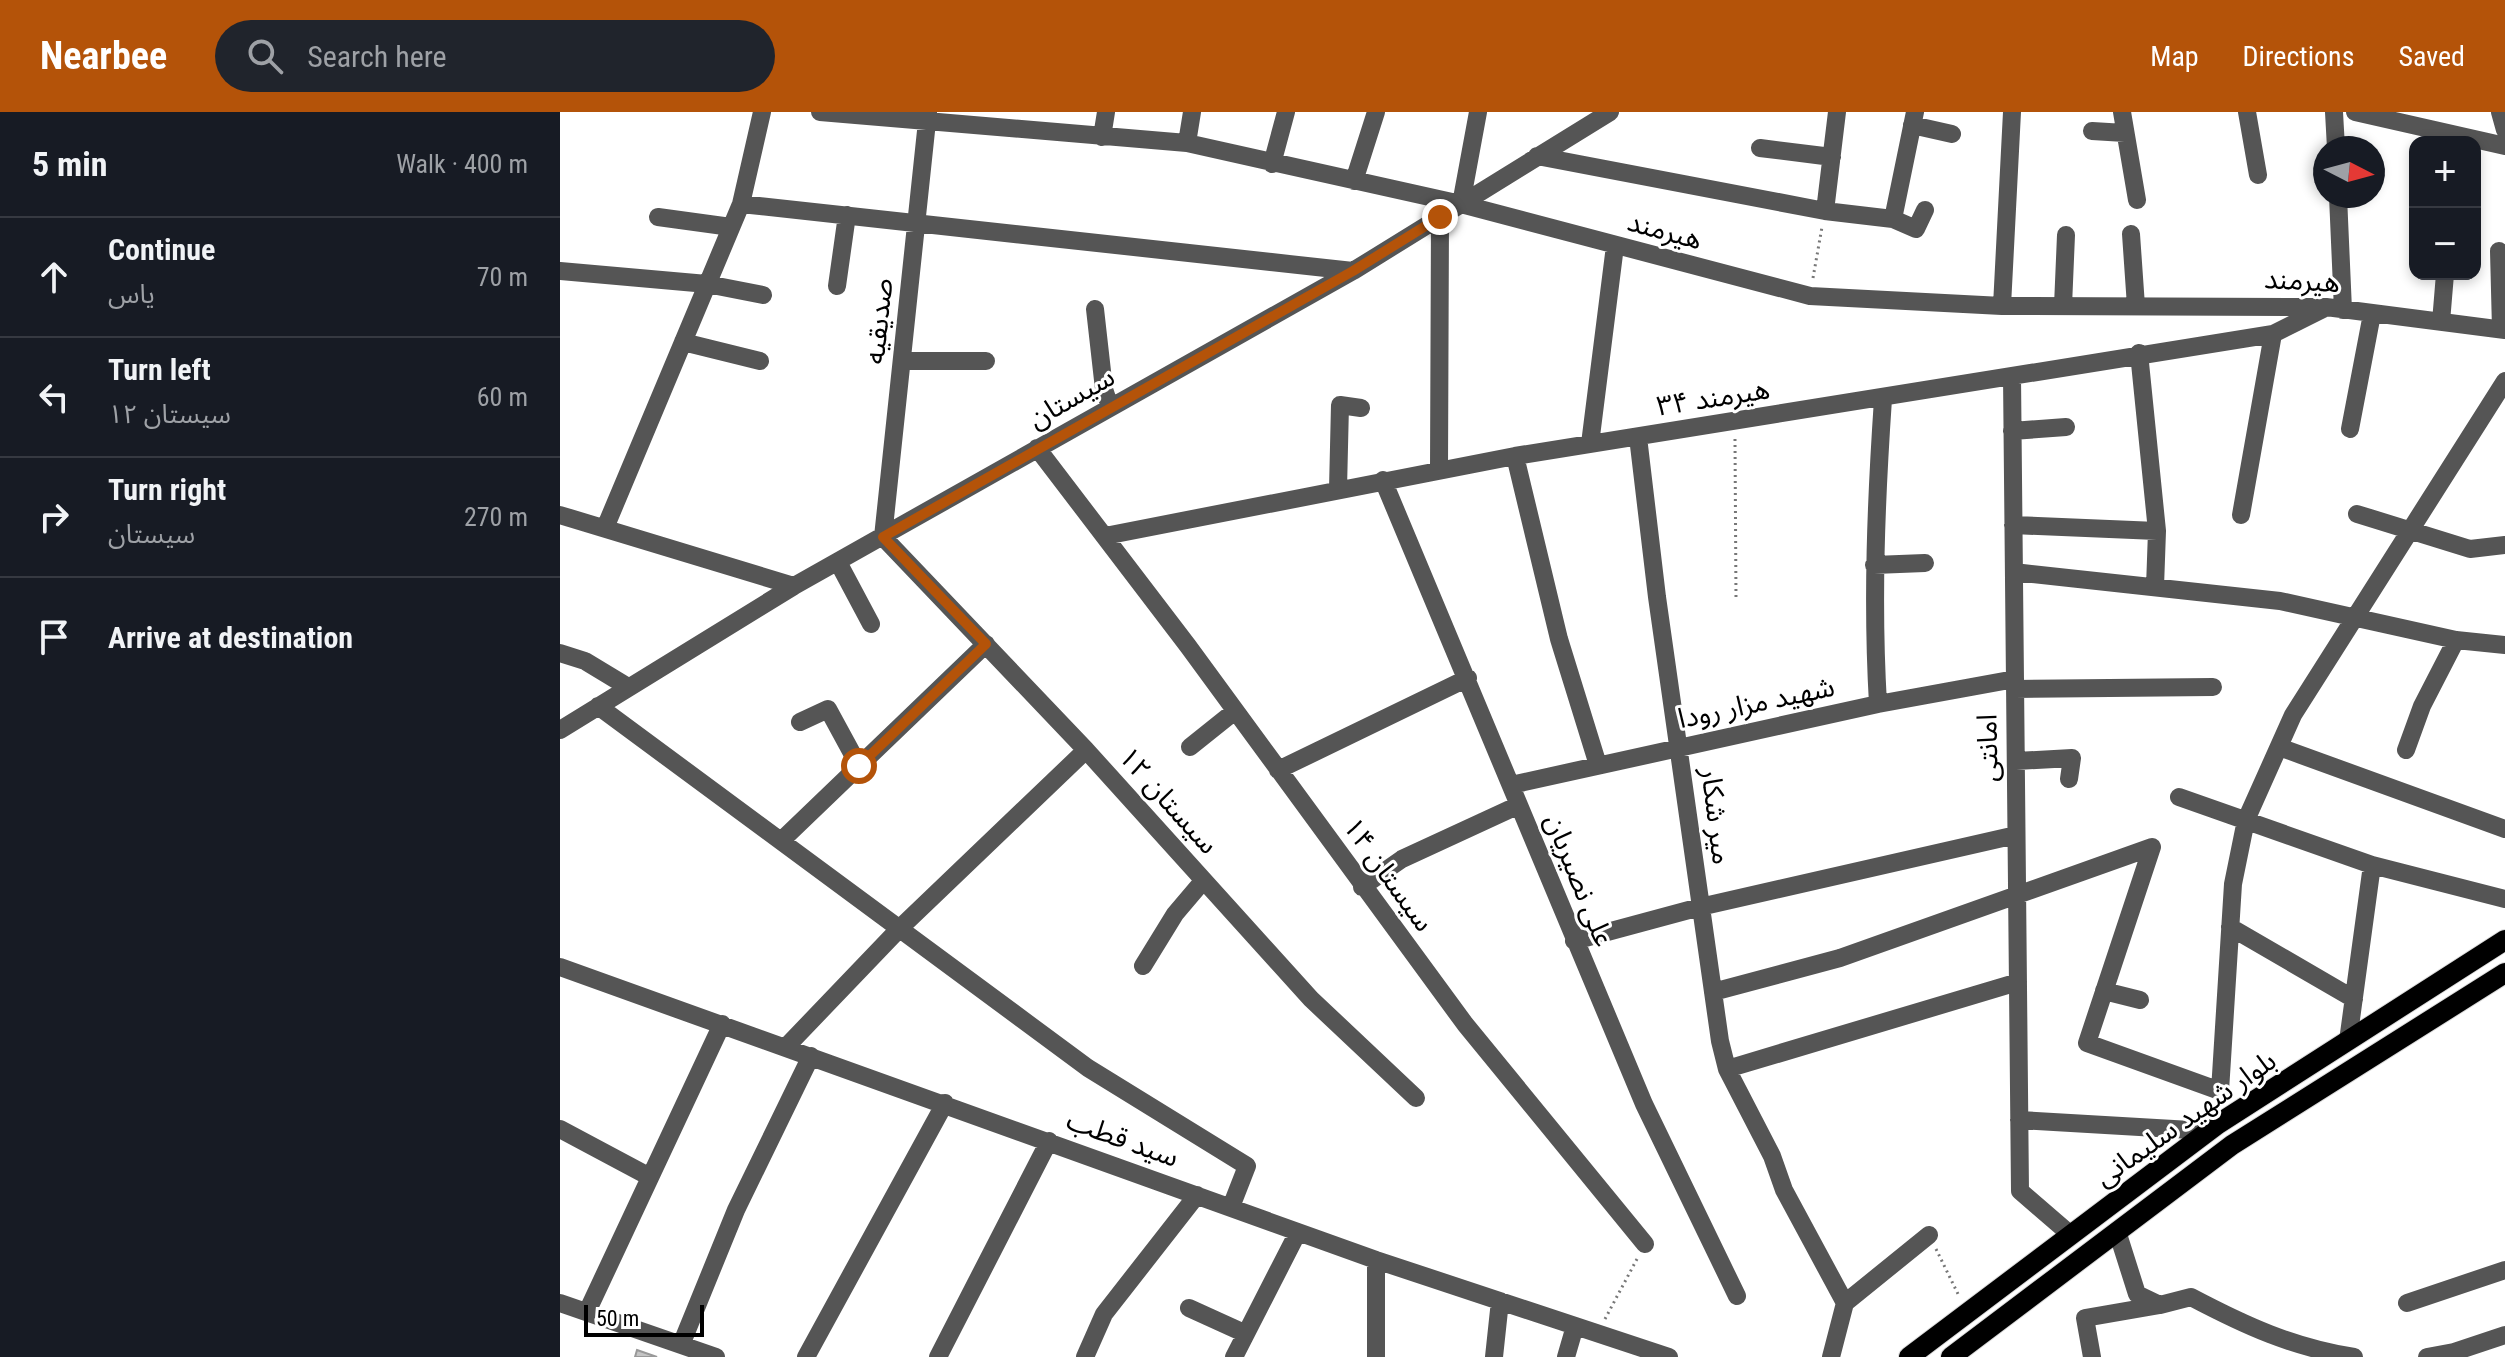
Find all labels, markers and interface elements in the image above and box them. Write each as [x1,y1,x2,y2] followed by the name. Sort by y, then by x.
[215,20,775,92] search box
[40,34,167,78] text: Nearbee
[243,34,287,78] icon: search
[307,39,447,74] text: Search here
[2150,40,2199,73] text: Map
[2243,40,2354,73] text: Directions
[2398,40,2465,73] text: Saved
[2313,136,2385,208] north arrow
[2409,136,2481,280] map controls
[2409,136,2481,208] button: +
[32,144,108,184] text: 5 min
[396,149,528,179] text: Walk · 400 m
[1422,199,1458,235] route end
[1624,205,1706,256] street label: هیرمند
[2409,208,2481,280] button: −
[108,232,215,267] text: Continue
[32,255,76,299] icon: ahead
[477,262,528,292] text: 70 m
[2263,262,2341,299] street label: هیرمند
[858,276,899,366] street label: صدیقیه
[108,279,155,309] text: یاس
[108,352,211,387] text: Turn left
[1022,360,1120,435] street label: سیستان
[1654,372,1772,423] street label: هیرمند ۳۴
[32,375,76,419] icon: left
[477,382,528,412] text: 60 m
[108,399,231,429] text: سیستان ۱۲
[108,472,226,507] text: Turn right
[32,495,76,539] icon: right
[464,502,528,532] text: 270 m
[108,519,195,549] text: سیستان
[32,615,76,659] icon: arrive
[108,620,353,655] text: Arrive at destination
[1675,670,1837,735] street label: شهید مزار رودا
[1970,714,2005,782] street label: امانتی
[1112,740,1225,861] street label: سیستان ۱۲
[841,748,877,784] route start
[1694,765,1739,866] street label: میر شکار
[1538,809,1621,951] street label: علی نصیریان
[1336,811,1441,938] street label: سیستان ۱۴
[2088,1044,2282,1193] street label: بلوار شهید سلیمانی
[1062,1103,1183,1174] street label: سید قطب
[584,1301,704,1337] scale bar
[596,1306,639,1331] text: 50 m

